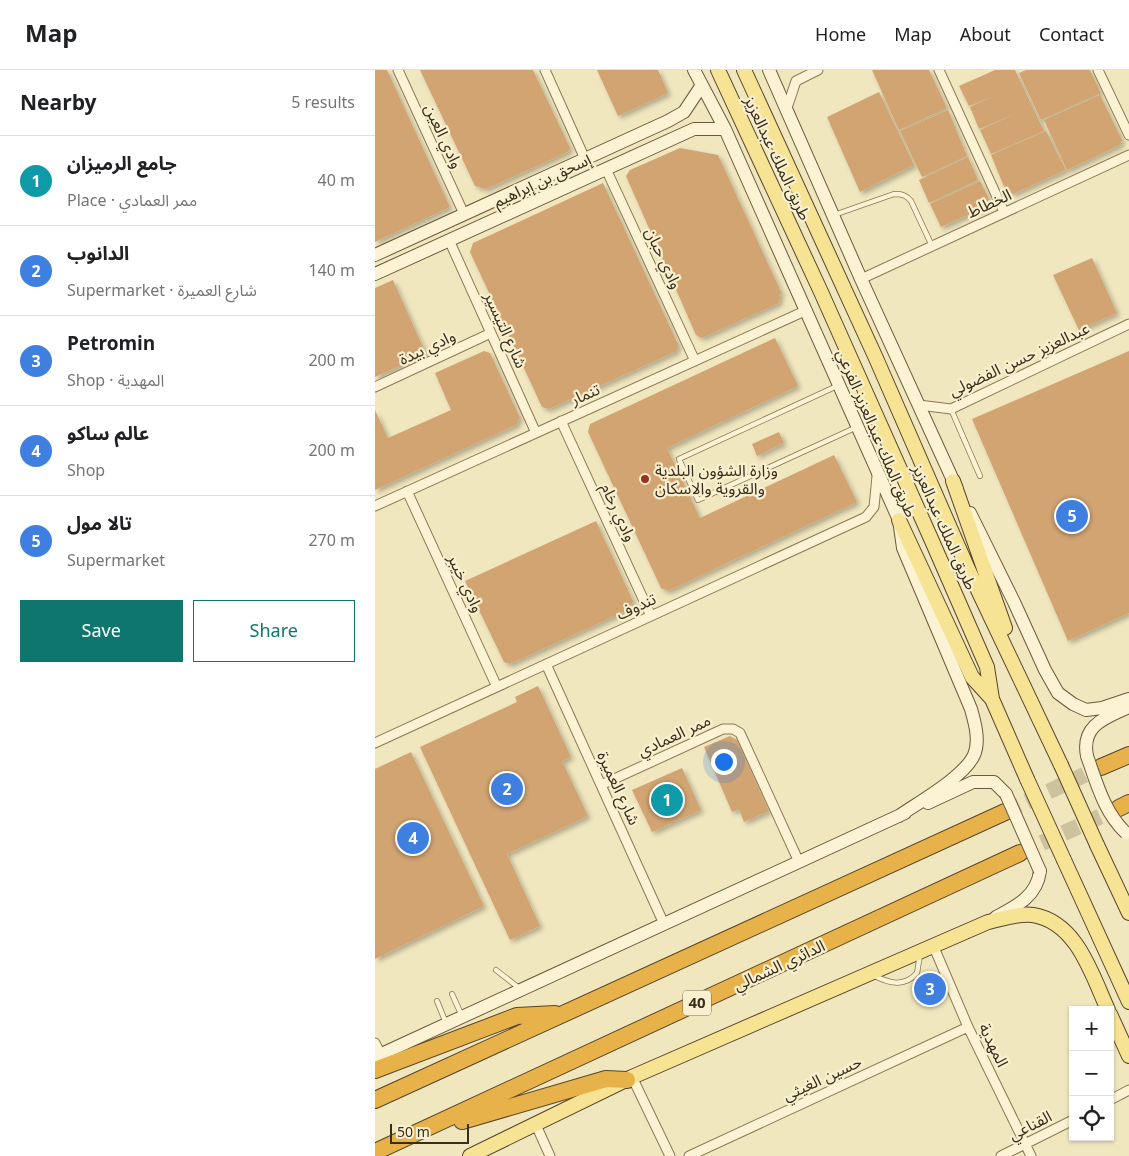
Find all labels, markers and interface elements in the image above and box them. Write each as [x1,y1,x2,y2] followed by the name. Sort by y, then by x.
[25,9,77,60] text: Map
[815,16,866,54] text: Home
[894,16,932,54] text: Map
[960,16,1011,54] text: About
[1039,16,1104,54] text: Contact
[20,81,97,125] text: Nearby
[291,86,355,120] text: 5 results
[733,89,821,227] street label: طريق الملك عبدالعزيز
[413,98,473,175] street label: وادي العين
[487,143,598,219] street label: إسحق بن إبراهيم
[67,144,177,184] text: جامع الرميزان
[318,164,355,198] text: 40 m
[31,165,41,199] text: 1
[961,179,1018,229] street label: الخطاط
[67,184,197,218] text: Place · ممر العمادي
[634,222,692,295] street label: وادي حبان
[67,234,129,274] text: الدانوب
[308,254,355,288] text: 140 m
[31,255,41,289] text: 2
[67,274,257,308] text: Supermarket · شارع العميرة
[473,286,537,374] street label: شارع التيسير
[943,312,1096,408] street label: عبدالعزيز حسن الفضولي
[393,320,462,376] street label: وادي بيدة
[67,324,155,364] text: Petromin
[308,344,355,378] text: 200 m
[825,344,927,523] street label: طريق الملك عبدالعزيز الفرعي
[31,345,41,379] text: 3
[67,364,164,398] text: Shop · المهدية
[564,373,606,417] street label: تنمار
[67,414,149,454] text: عالم ساكو
[308,434,355,468] text: 200 m
[31,435,41,469] text: 4
[67,454,105,488] text: Shop
[655,454,778,506] place label: وزارة الشؤون البلدية والقروية والاسكان
[901,458,987,596] street label: طريق الملك عبدالعزيز
[639,473,651,485] marker: وزارة الشؤون البلدية والقروية والاسكان
[590,477,647,548] street label: وادي رخام
[1056,497,1088,535] pin: 5
[67,504,132,544] text: تالا مول
[308,524,355,558] text: 270 m
[31,525,41,559] text: 5
[67,544,165,578] text: Supermarket
[436,547,494,619] street label: وادي خيبر
[610,583,663,631] street label: تندوف
[20,600,183,662] button: Save
[193,600,355,662] button: Share
[632,704,717,768] street label: ممر العمادي
[586,745,650,831] street label: شارع العميرة
[711,749,737,775] your location
[491,770,523,808] pin: 2
[651,781,683,819] pin: 1
[397,819,429,857] pin: 4
[728,930,831,1002] street label: الدائري الشمالي
[914,970,946,1008] pin: 3
[683,990,711,1016] road number: 40
[1069,1006,1114,1141] map controls
[1069,1006,1114,1051] button: +
[968,1017,1019,1074] street label: المهدية
[777,1046,868,1112] street label: حسين الغيثي
[1069,1051,1114,1096] button: −
[1069,1096,1114,1141] button: locate
[1002,1100,1059,1151] street label: القناعي
[397,1118,430,1147] text: 50 m
[390,1121,469,1144] scale bar

